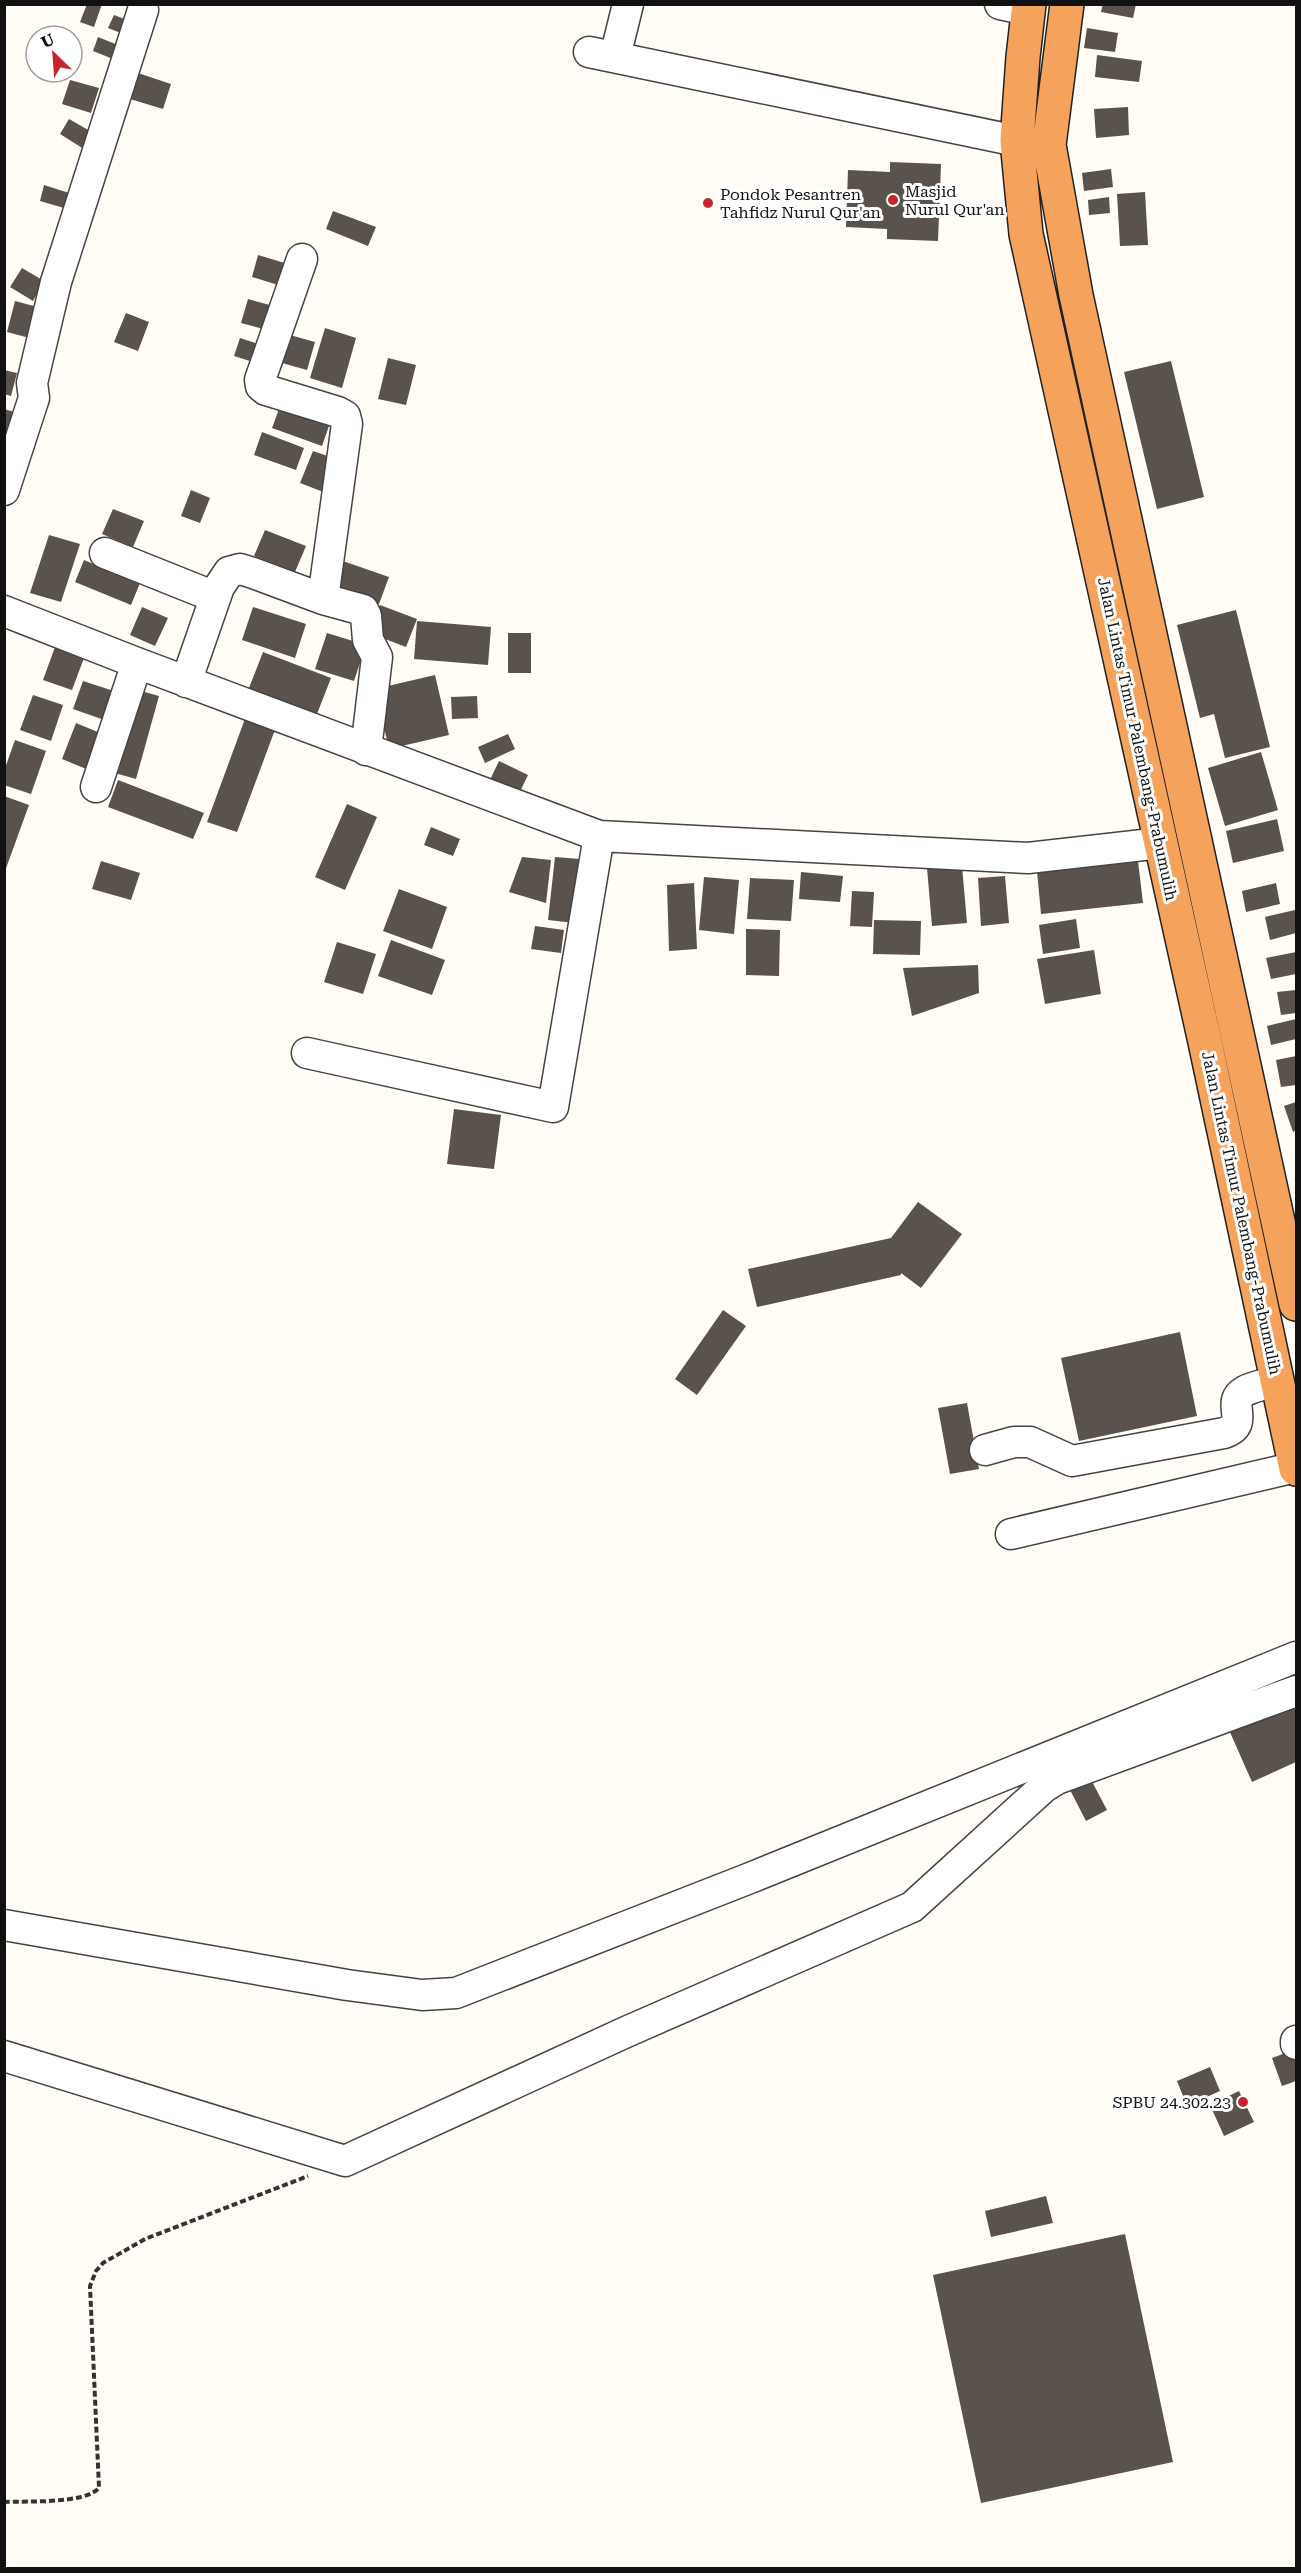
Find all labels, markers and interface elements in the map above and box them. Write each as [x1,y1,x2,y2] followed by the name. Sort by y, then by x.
[24,24,84,84] north arrow
[38,30,57,52] text: U
[905,182,1005,219] place label: Masjid Nurul Qur'an
[720,185,881,222] place label: Pondok Pesantren Tahfidz Nurul Qur'an
[886,193,900,207] marker: Masjid Nurul Qur'an
[701,196,715,210] marker: Pondok Pesantren Tahfidz Nurul Qur'an
[1094,576,1181,903] street label: Jalan Lintas Timur Palembang-Prabumulih
[1198,1050,1285,1377] street label: Jalan Lintas Timur Palembang-Prabumulih
[1112,2093,1231,2112] place label: SPBU 24.302.23
[1236,2095,1250,2109] marker: SPBU 24.302.23

